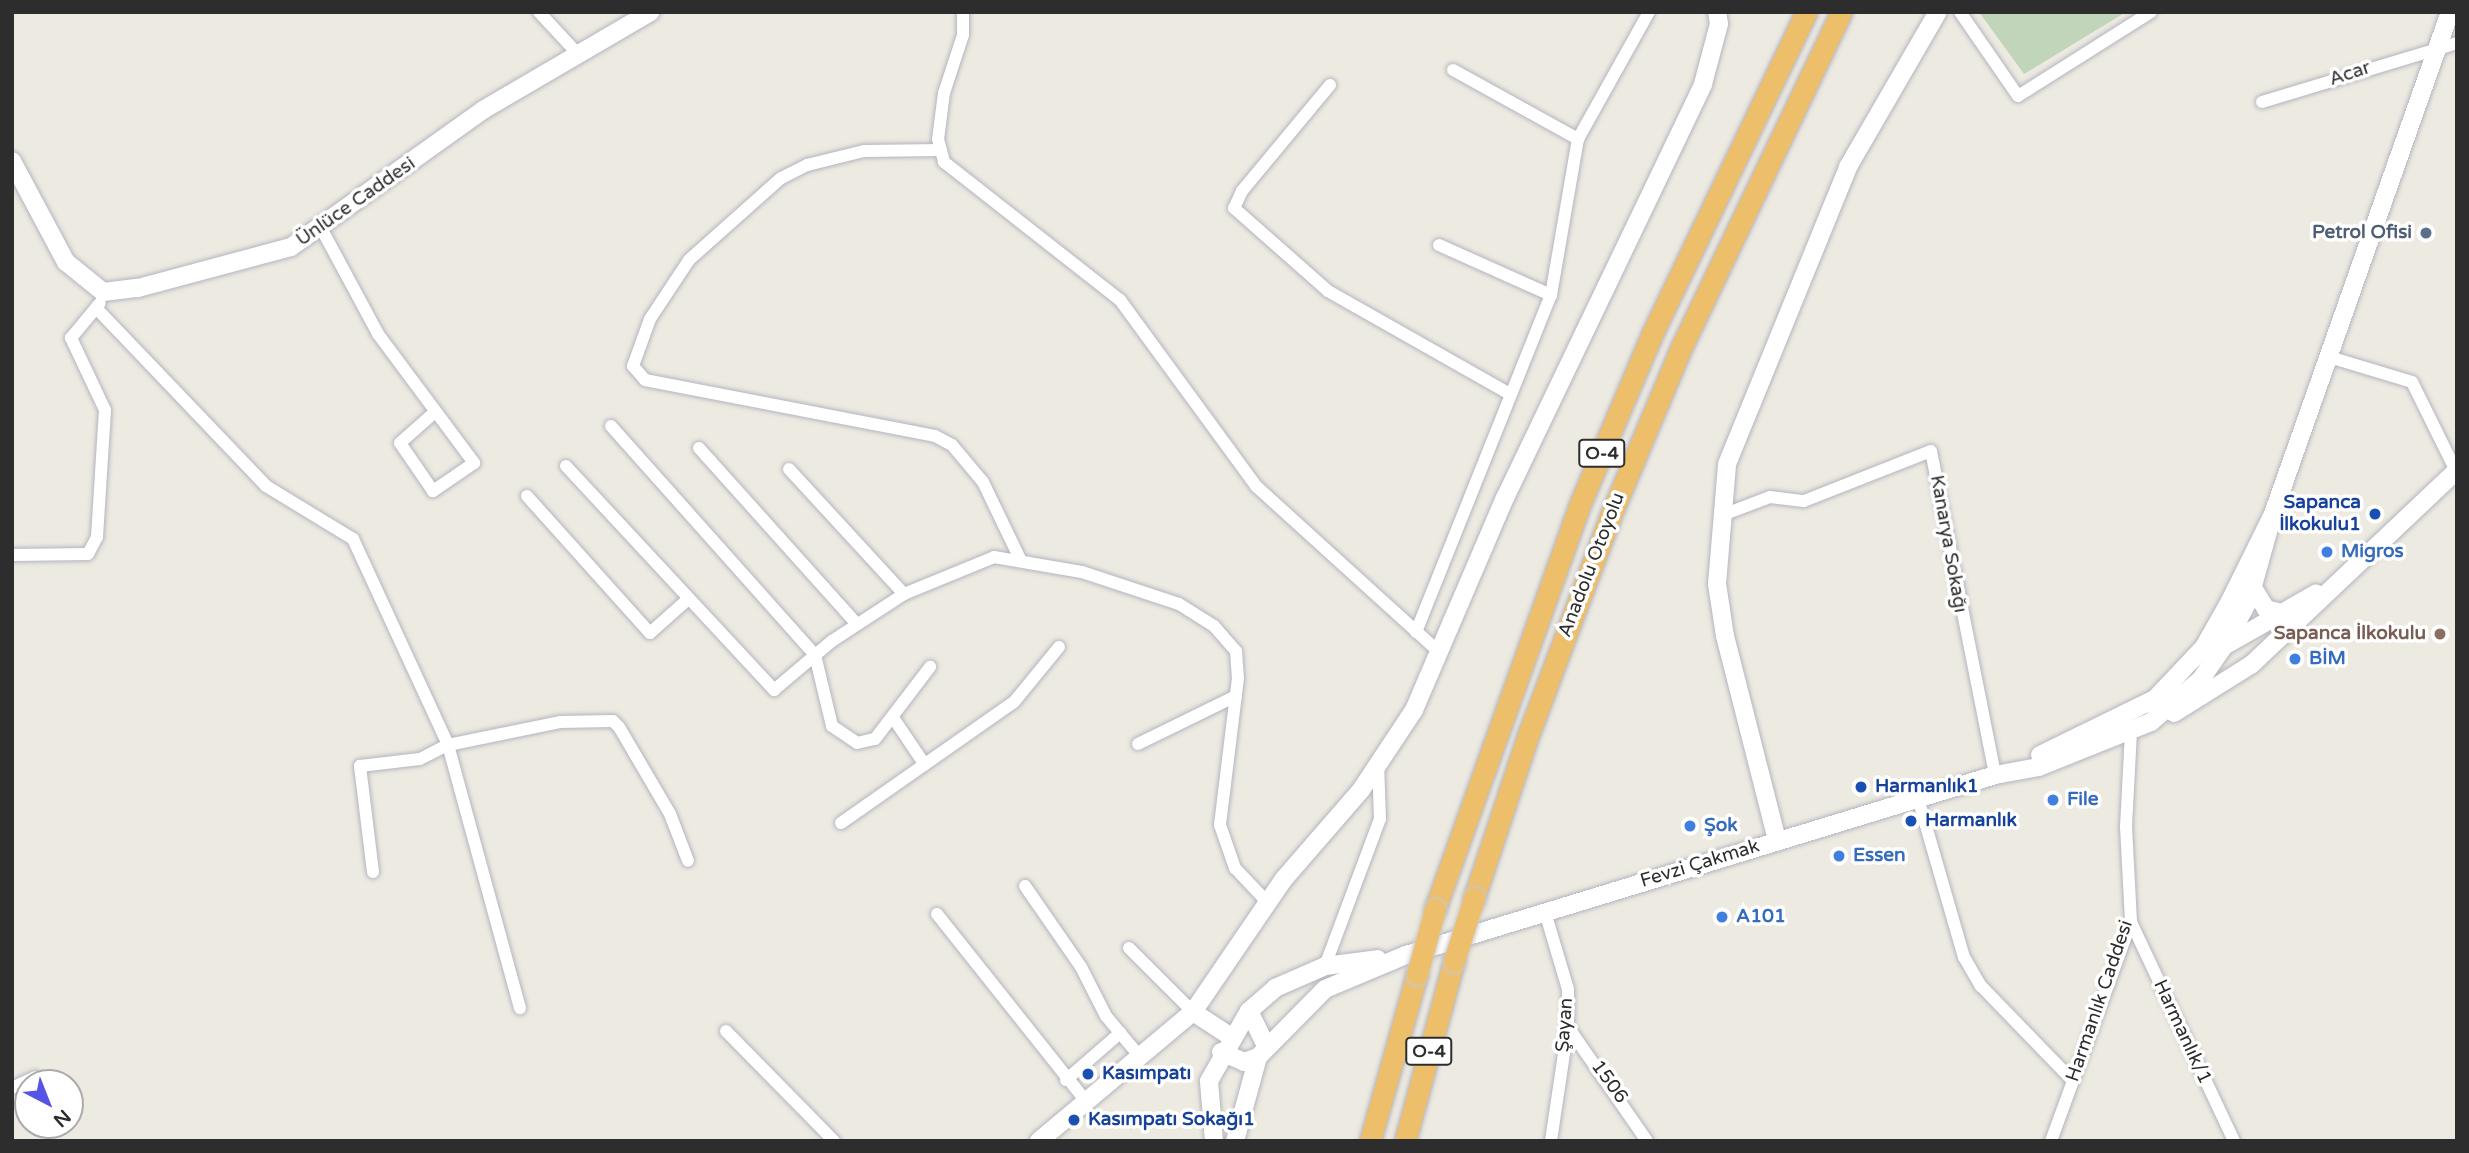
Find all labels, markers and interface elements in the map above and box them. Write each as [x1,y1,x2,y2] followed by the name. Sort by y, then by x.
[2326,57,2374,91] street label: Acar
[292,152,420,252] street label: Ünlüce Caddesi
[2312,222,2412,244] place label: Petrol Ofisi
[2418,225,2434,241] marker: Petrol Ofisi
[1578,438,1626,467] road number: O-4
[1925,473,1971,615] street label: Kanarya Sokağı
[1554,490,1630,640] street label: Anadolu Otoyolu
[2279,492,2361,536] place label: Sapanca İlkokulu1
[2367,506,2383,522] marker: Sapanca İlkokulu1
[2341,541,2404,563] place label: Migros
[2319,544,2335,560] marker: Migros
[2274,623,2426,645] place label: Sapanca İlkokulu
[2432,626,2448,642] marker: Sapanca İlkokulu
[2309,648,2346,670] place label: BİM
[2287,651,2303,667] marker: BİM
[1875,776,1979,798] place label: Harmanlık1
[1853,779,1869,795] marker: Harmanlık1
[2067,789,2099,811] place label: File
[2045,792,2061,808] marker: File
[1925,810,2017,832] place label: Harmanlık
[1903,813,1919,829] marker: Harmanlık
[1704,815,1738,837] place label: Şok
[1682,818,1698,834] marker: Şok
[1638,835,1762,893] street label: Fevzi Çakmak
[1853,845,1906,867] place label: Essen
[1831,848,1847,864] marker: Essen
[1736,906,1786,928] place label: A101
[1714,909,1730,925] marker: A101
[2062,917,2138,1085] street label: Harmanlık Caddesi
[2148,976,2216,1088] street label: Harmanlık/1
[1552,997,1578,1053] street label: Şayan
[1404,1036,1454,1066] road number: O-4
[1586,1056,1632,1108] street label: 1506
[1102,1063,1191,1085] place label: Kasımpatı
[1080,1066,1096,1082] marker: Kasımpatı
[14,1069,84,1139] north arrow
[49,1105,75,1131] text: N
[1088,1109,1255,1131] place label: Kasımpatı Sokağı1
[1066,1112,1082,1128] marker: Kasımpatı Sokağı1

